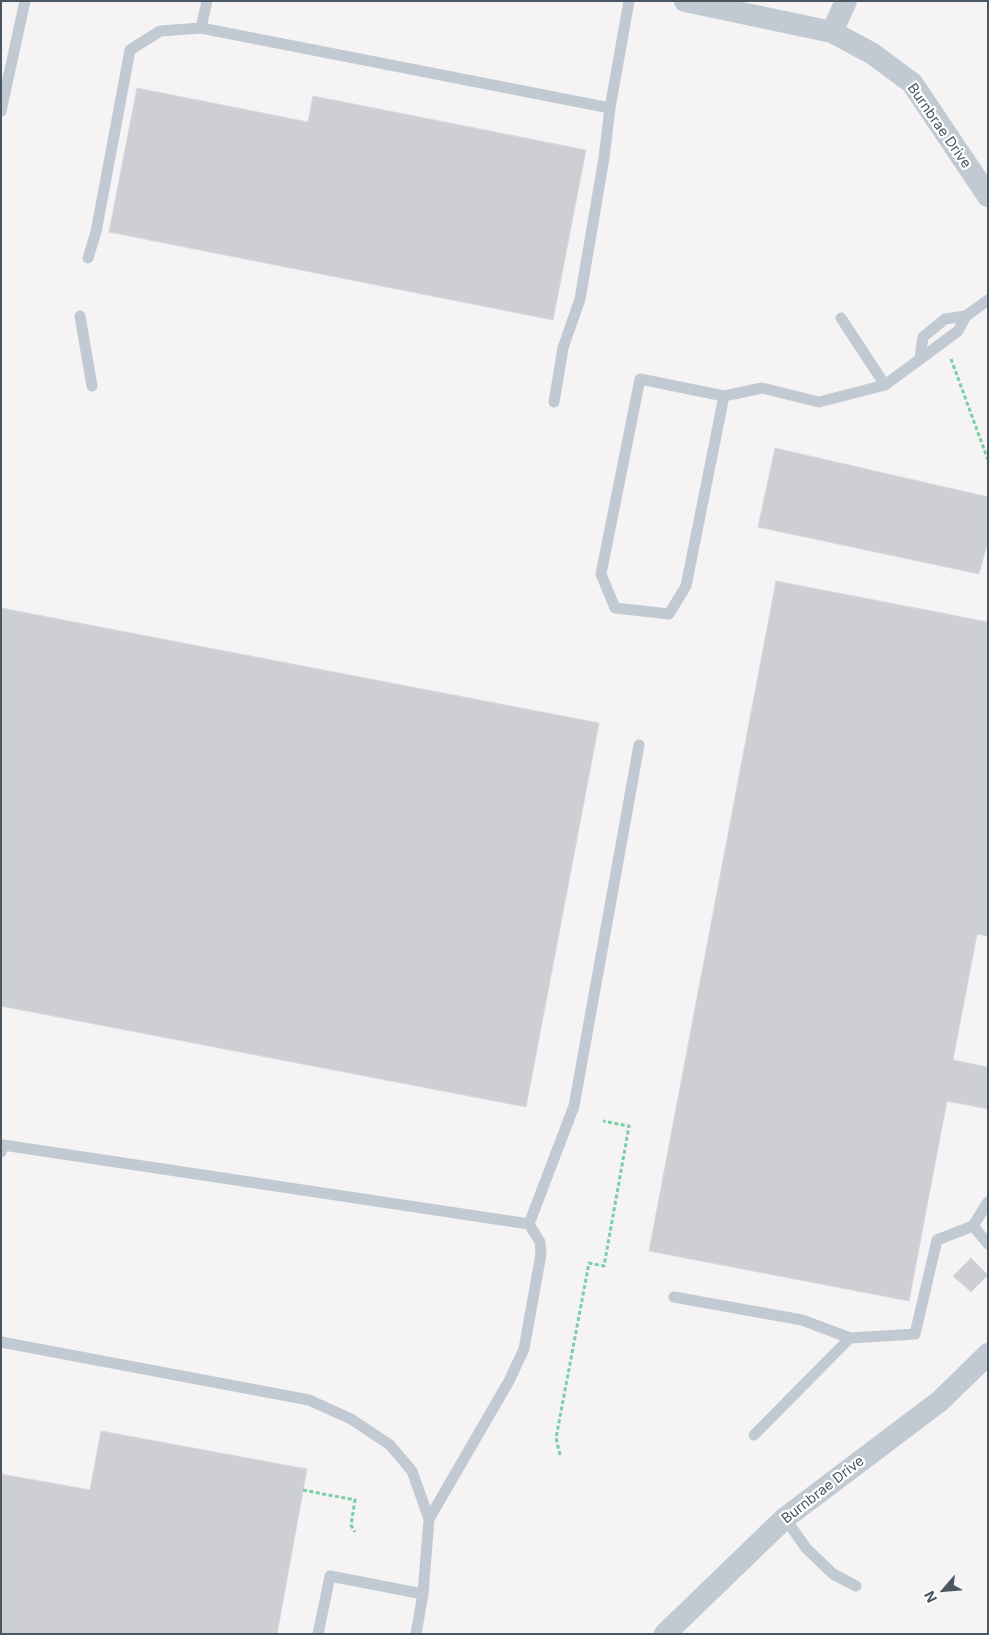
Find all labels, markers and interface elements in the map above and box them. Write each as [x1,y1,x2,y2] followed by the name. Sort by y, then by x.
[904,80,974,172] street label: Burnbrae Drive
[779,1453,867,1527] street label: Burnbrae Drive
[919,1565,969,1615] north arrow
[920,1588,940,1606] text: N

